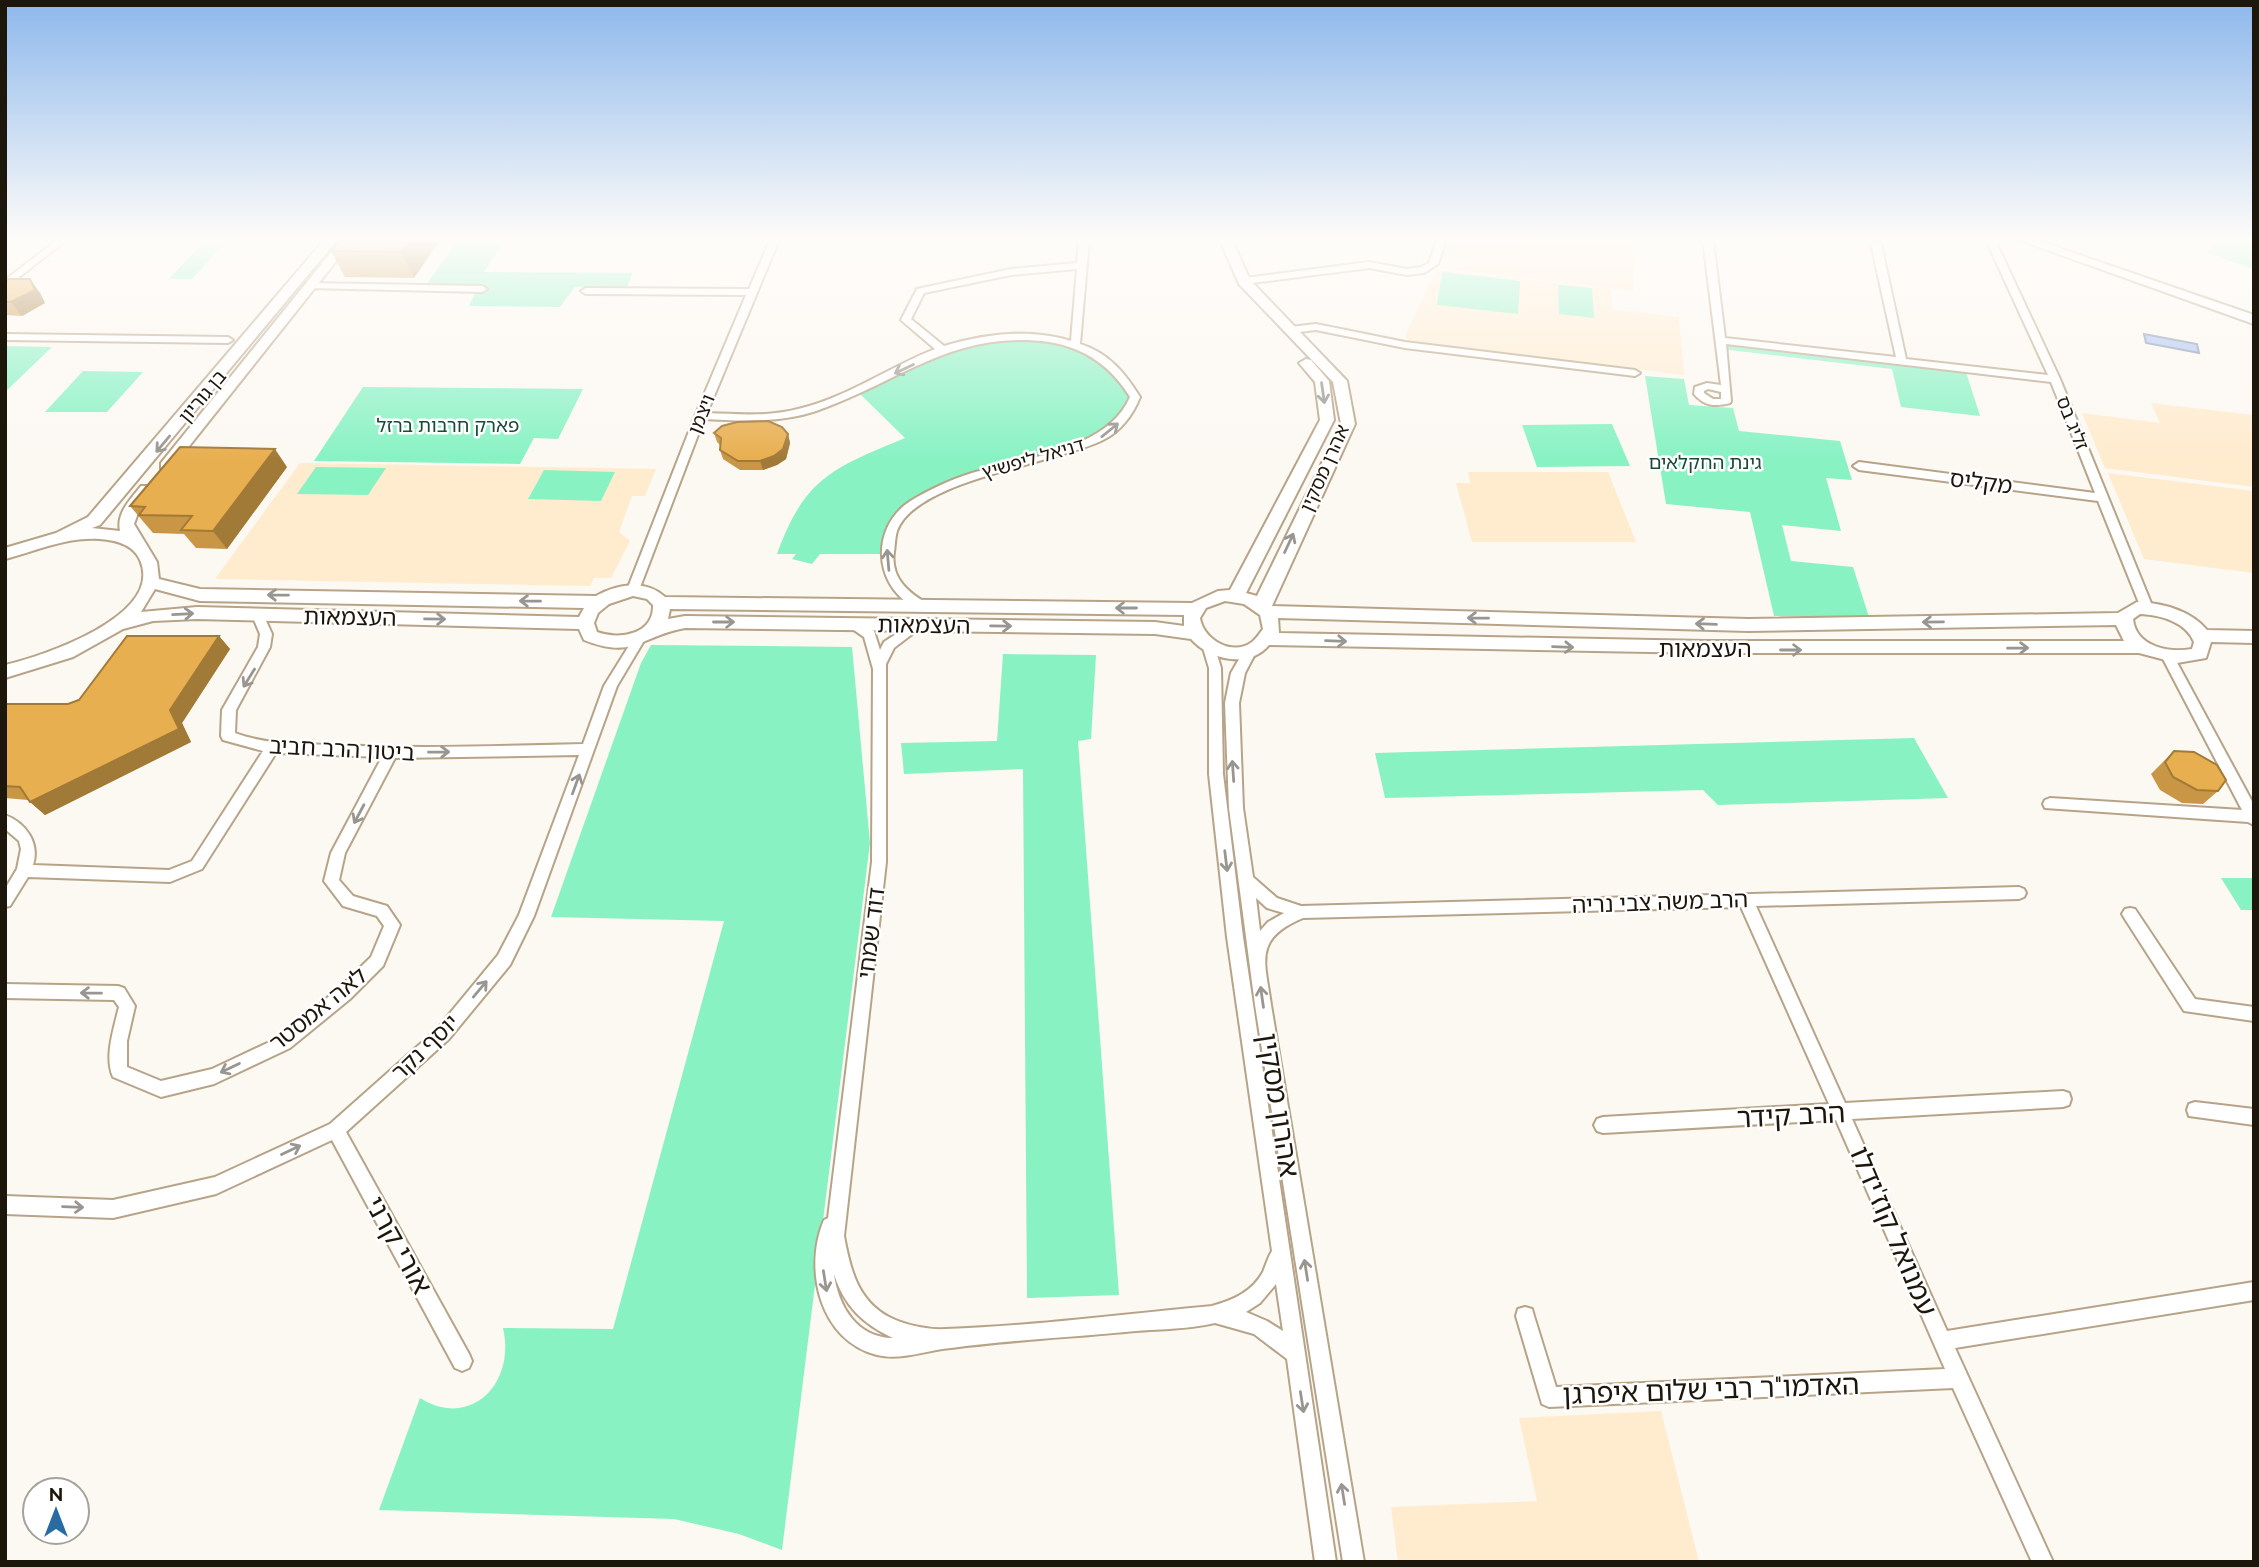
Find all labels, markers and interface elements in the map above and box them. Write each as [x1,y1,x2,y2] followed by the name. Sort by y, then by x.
[894,363,915,376] one-way arrow
[174,365,230,427] street label: בן גוריון
[1317,381,1330,404] one-way arrow
[683,391,719,437] street label: ויצמן
[2052,393,2094,453] street label: זליג בס
[377,414,519,436] park label: פארק חרבות ברזל
[1295,421,1353,515] street label: אהרן מסקין
[1101,422,1119,437] one-way arrow
[979,433,1087,483] street label: דניאל ליפשיץ
[155,434,170,452] one-way arrow
[1648,451,1762,473] park label: גינת החקלאים
[1948,464,2014,499] street label: מקליס
[1283,533,1297,554] one-way arrow
[881,549,894,572] one-way arrow
[266,588,289,602] one-way arrow
[518,594,541,608] one-way arrow
[1115,601,1138,615] one-way arrow
[303,602,397,631] street label: העצמאות
[172,607,195,620] one-way arrow
[877,610,971,639] street label: העצמאות
[1467,611,1490,624] one-way arrow
[424,612,447,626] one-way arrow
[1922,615,1945,629] one-way arrow
[712,616,735,629] one-way arrow
[1694,617,1717,630] one-way arrow
[989,619,1012,633] one-way arrow
[1324,634,1347,648] one-way arrow
[1658,635,1752,662] street label: העצמאות
[1552,640,1575,654] one-way arrow
[2007,641,2030,655] one-way arrow
[1779,643,1802,657] one-way arrow
[241,667,255,687] one-way arrow
[268,731,416,766] street label: ביטון הרב חביב
[427,746,450,759] one-way arrow
[1226,761,1239,783] one-way arrow
[571,774,583,796] one-way arrow
[352,803,365,824] one-way arrow
[1219,849,1232,872] one-way arrow
[1571,885,1749,918] street label: הרב משה צבי נריה
[852,886,889,980] street label: דוד שמחי
[264,961,372,1056] street label: לאה אמסטר
[473,980,488,998] one-way arrow
[80,986,103,999] one-way arrow
[1256,986,1269,1009] one-way arrow
[385,1008,464,1085] street label: יוסף נקר
[1251,1031,1306,1180] street label: אהרון מסקין
[220,1062,242,1075] one-way arrow
[1736,1096,1846,1135] street label: הרב קידר
[1843,1142,1944,1321] street label: עמנואל קוז'ידלו
[280,1143,301,1157] one-way arrow
[358,1191,439,1300] street label: אורי קרני
[62,1201,85,1214] one-way arrow
[1299,1259,1312,1282] one-way arrow
[819,1269,832,1292] one-way arrow
[1562,1368,1860,1411] street label: האדמו"ר רבי שלום איפרגן
[1295,1390,1308,1413] one-way arrow
[21,1476,91,1546] north arrow
[49,1483,63,1505] text: N
[1336,1484,1349,1506] one-way arrow

